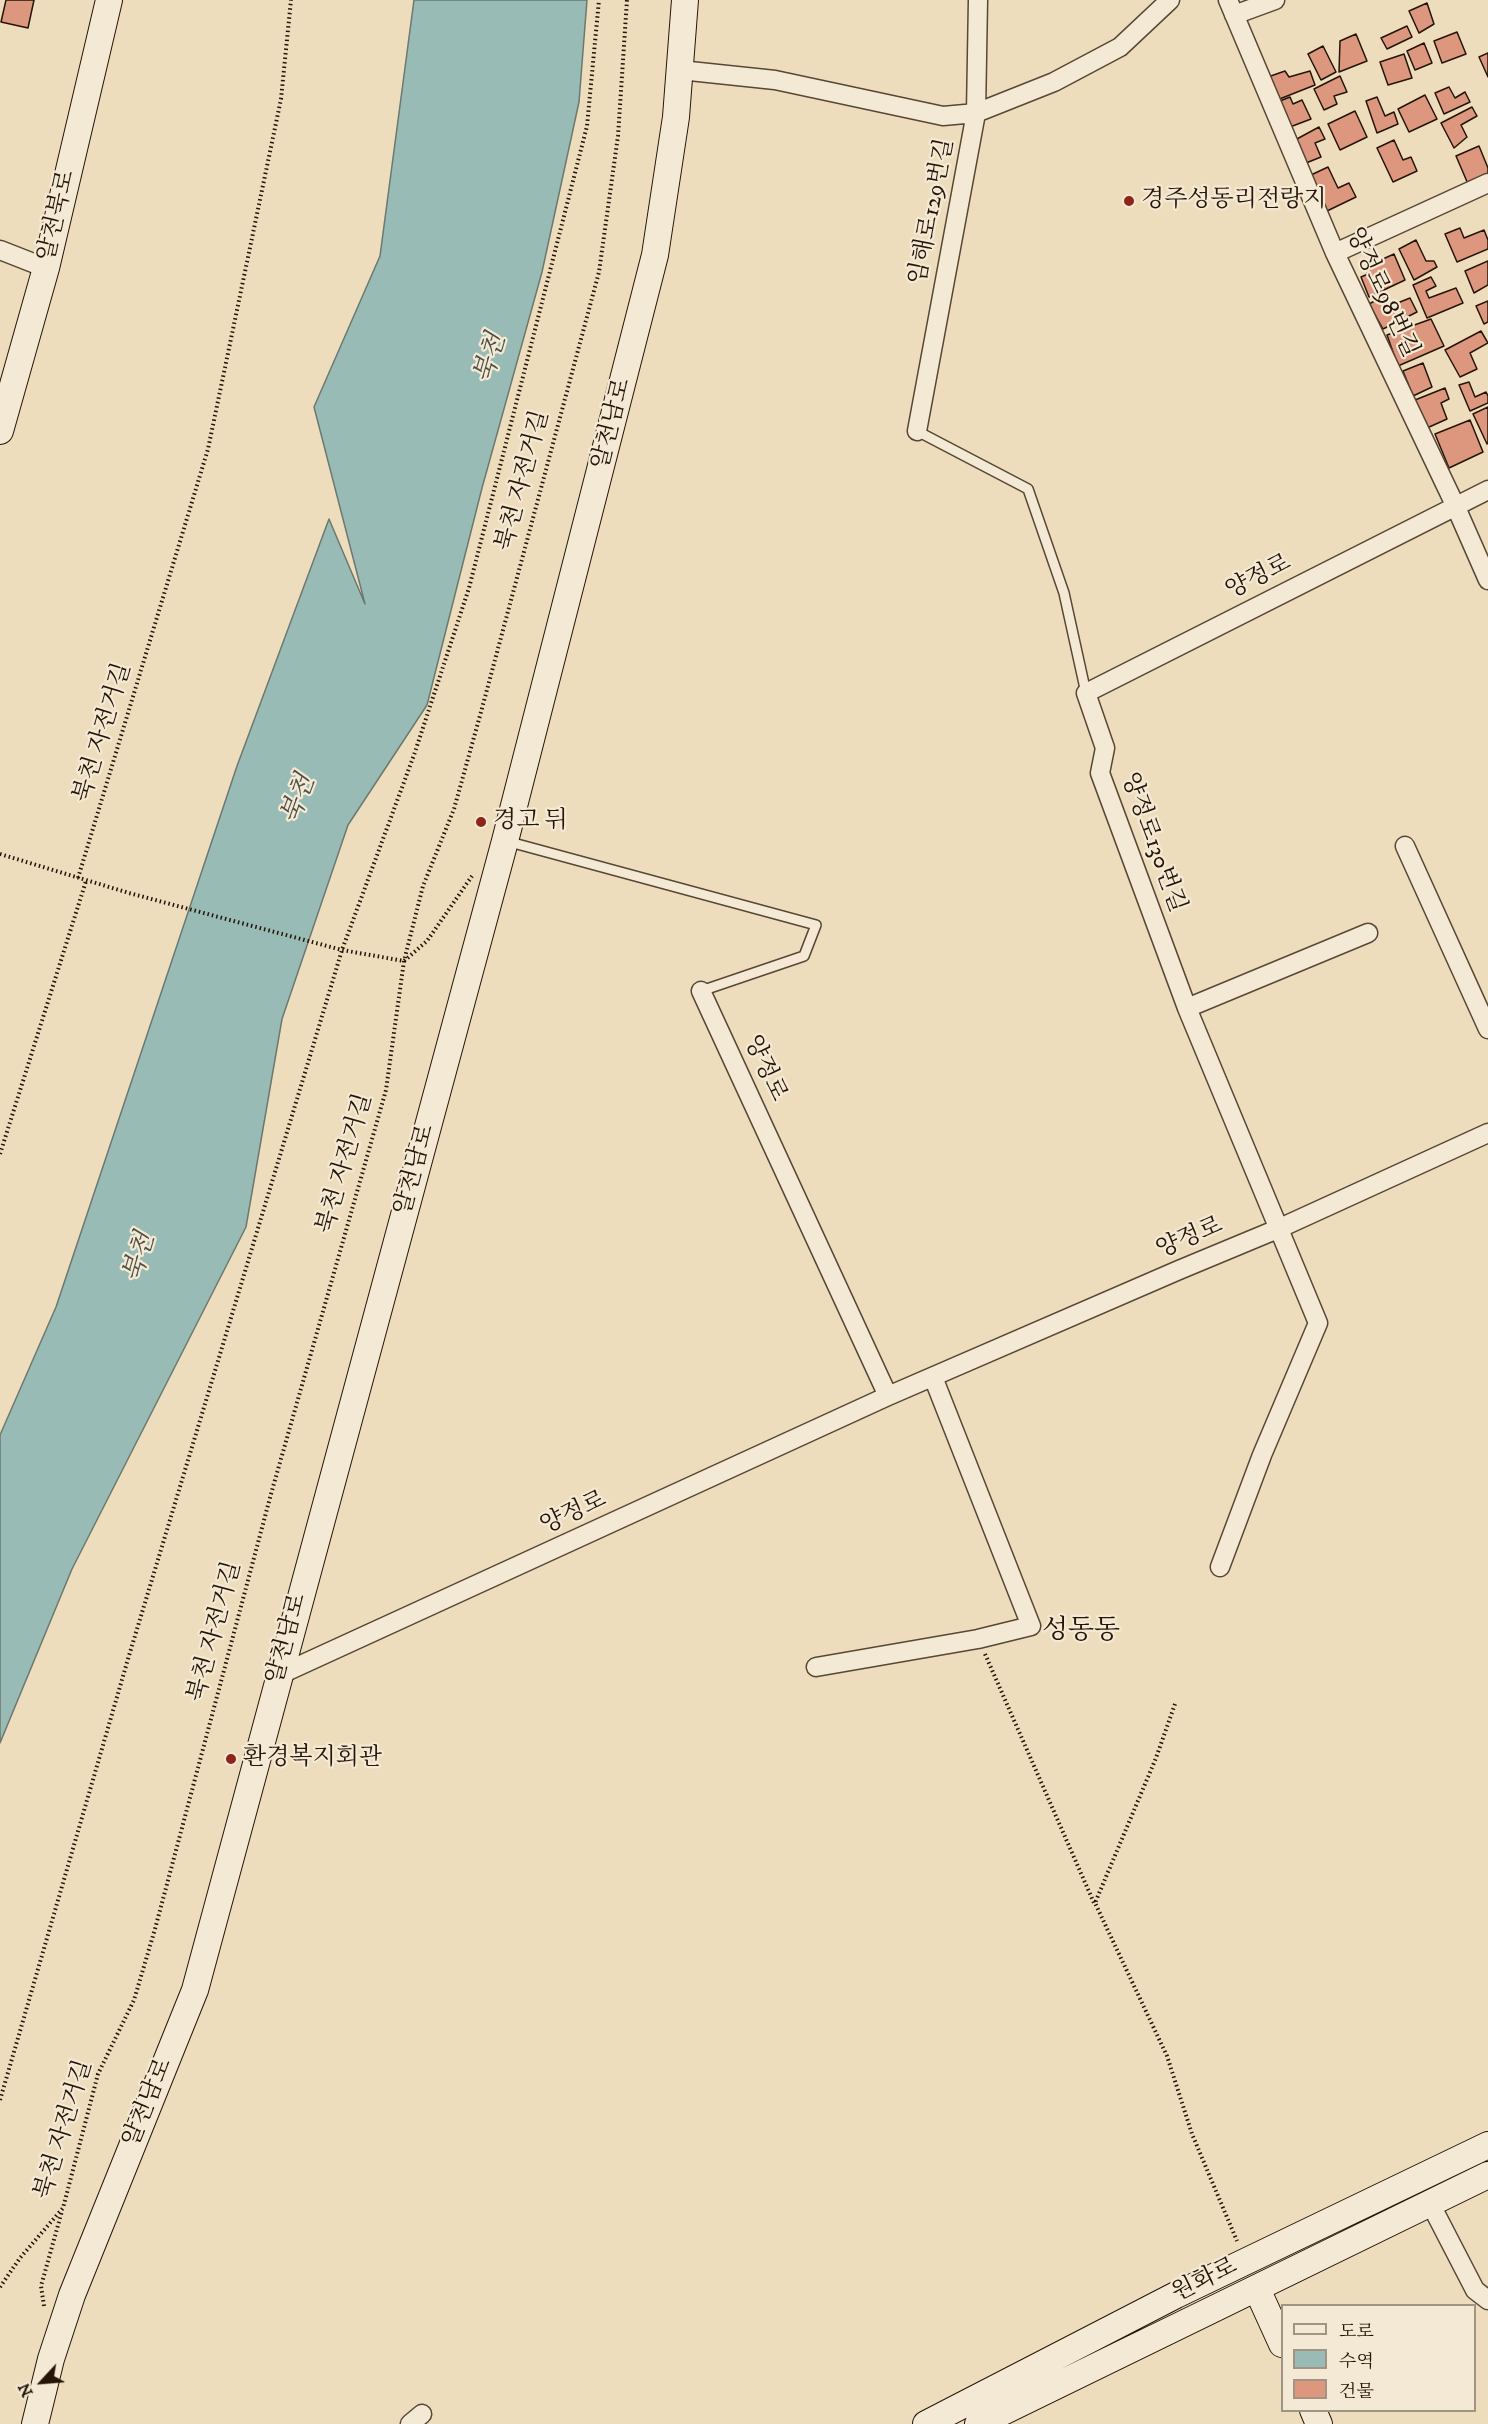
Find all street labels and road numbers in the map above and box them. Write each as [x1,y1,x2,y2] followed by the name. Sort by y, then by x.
[905,136,961,288] street label: 임해로129번길
[34,168,82,264] street label: 알천북로
[1338,224,1424,362] street label: 양정로98번길
[588,376,638,472] street label: 알천남로
[491,408,557,554] street label: 북천 자전거길
[1221,549,1297,607] street label: 양정로
[69,660,139,806] street label: 북천 자전거길
[1113,769,1191,917] street label: 양정로130번길
[736,1031,792,1107] street label: 양정로
[312,1091,380,1237] street label: 북천 자전거길
[390,1121,442,1219] street label: 알천남로
[1152,1212,1228,1266] street label: 양정로
[536,1486,612,1542] street label: 양정로
[183,1559,249,1705] street label: 북천 자전거길
[262,1590,314,1688] street label: 알천남로
[118,2055,180,2151] street label: 알천남로
[30,2057,100,2203] street label: 북천 자전거길
[1167,2253,1243,2309] street label: 원화로

